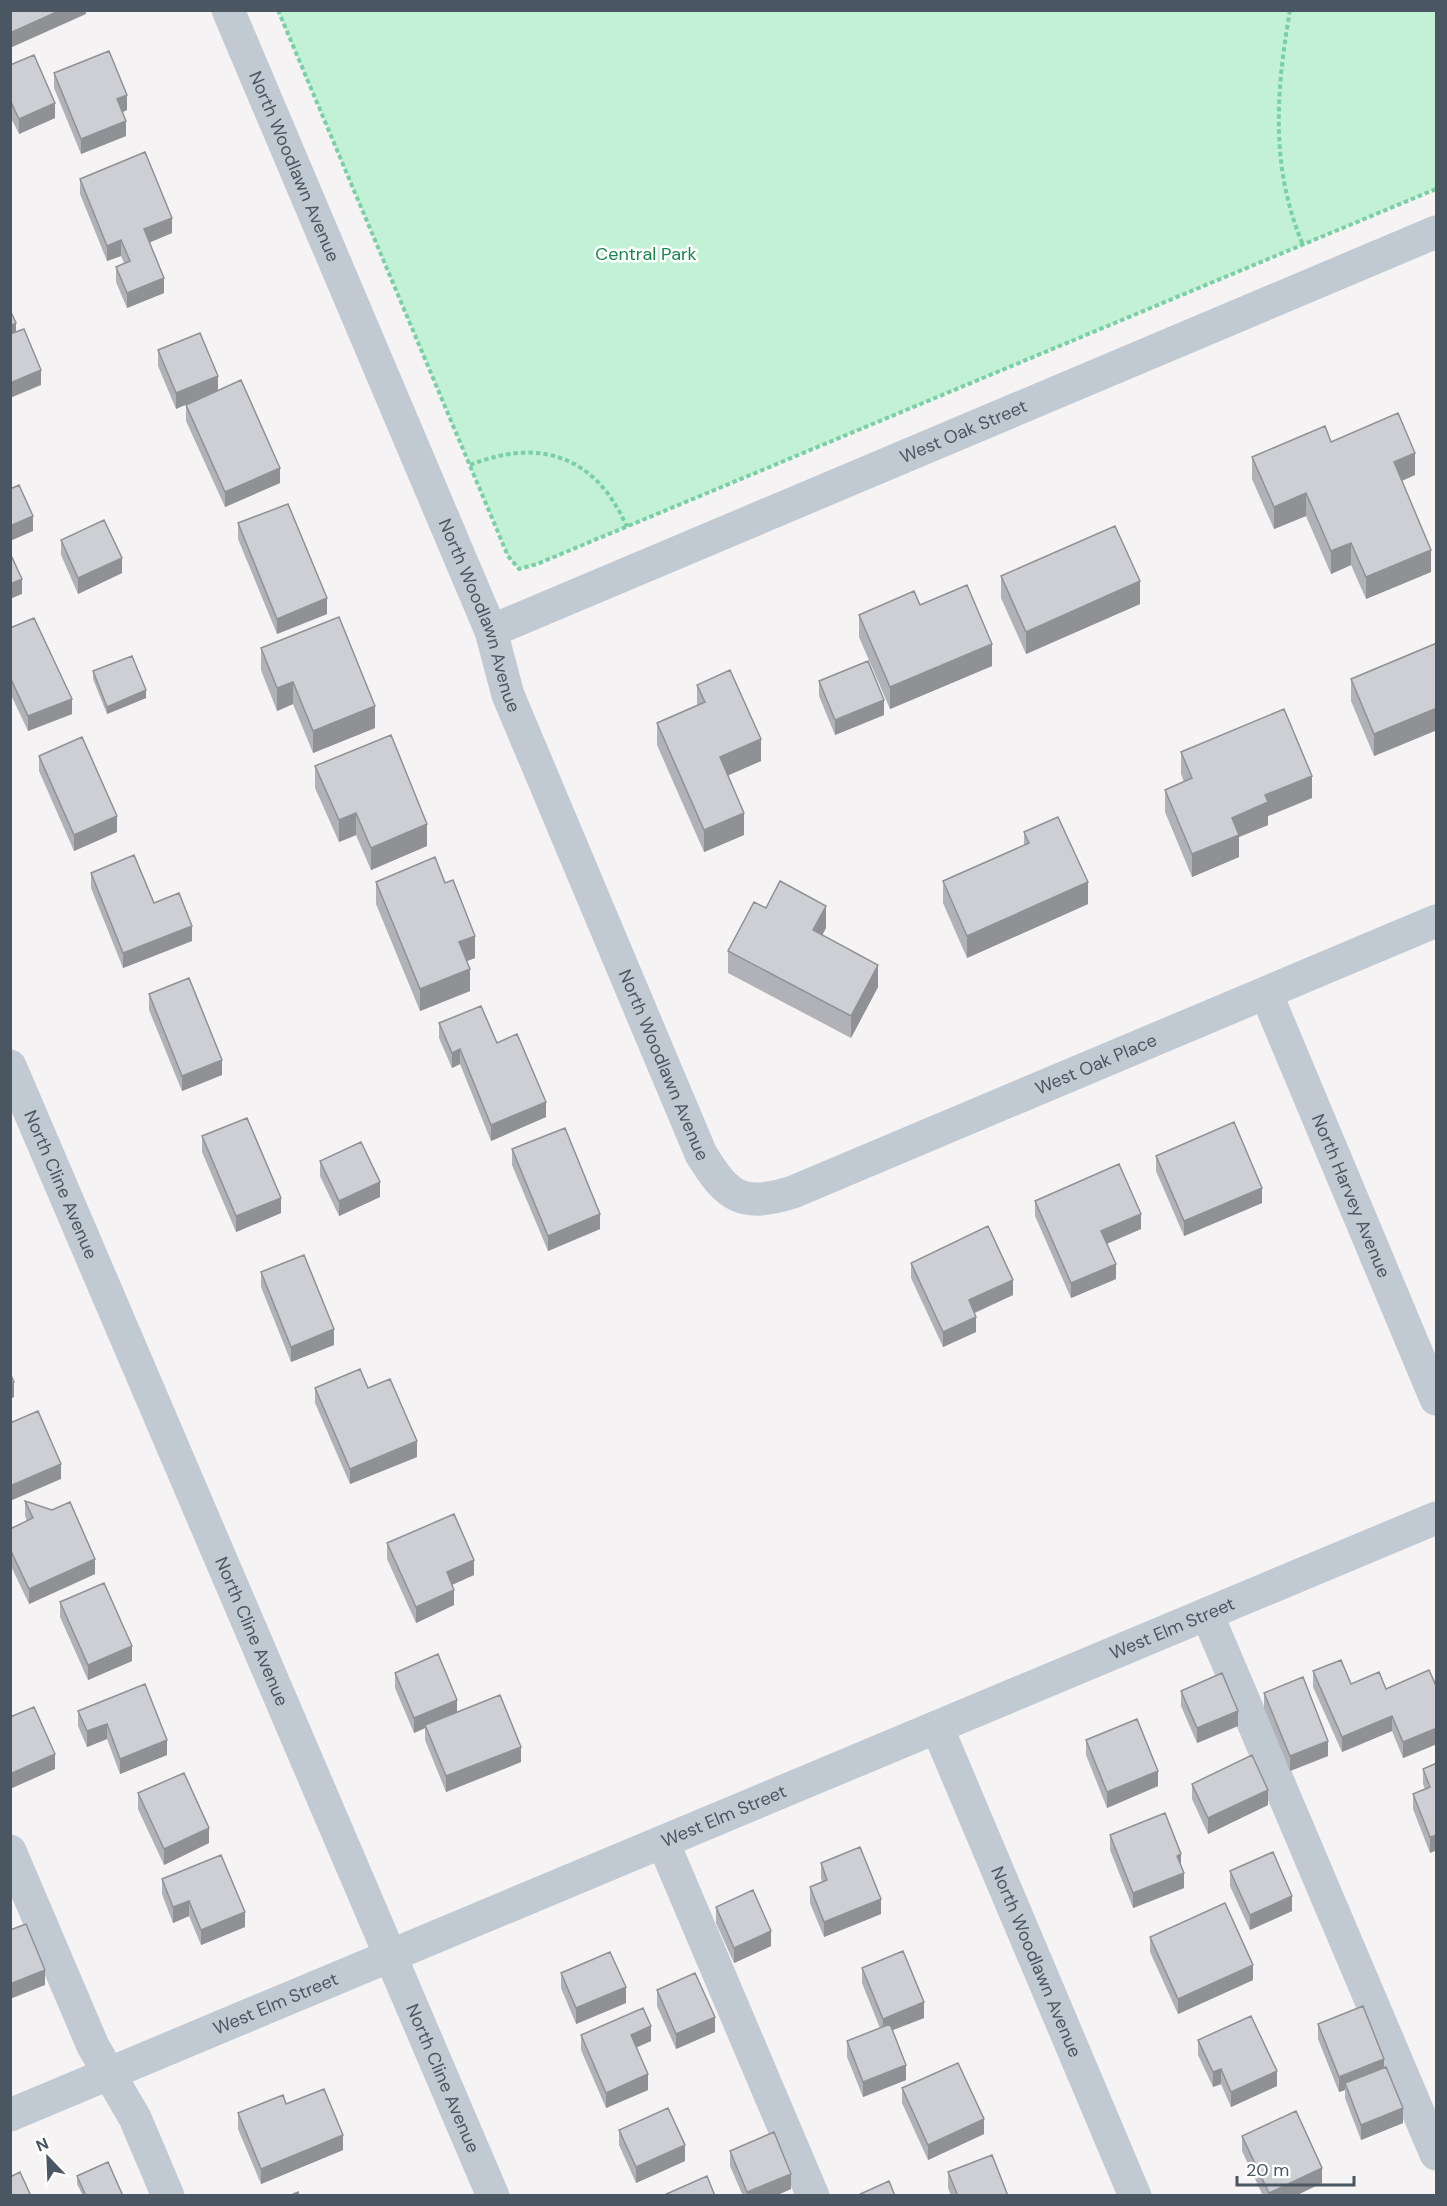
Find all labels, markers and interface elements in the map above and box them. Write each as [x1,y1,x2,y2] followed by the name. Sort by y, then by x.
[243,67,345,266] street label: North Woodlawn Avenue
[595,242,697,266] park label: Central Park
[896,394,1031,469] street label: West Oak Street
[433,515,526,716] street label: North Woodlawn Avenue
[613,966,714,1165] street label: North Woodlawn Avenue
[1032,1028,1160,1101] street label: West Oak Place
[18,1106,103,1263] street label: North Cline Avenue
[1306,1110,1396,1282] street label: North Harvey Avenue
[209,1553,294,1710] street label: North Cline Avenue
[1106,1592,1238,1665] street label: West Elm Street
[658,1779,790,1853] street label: West Elm Street
[985,1863,1087,2061] street label: North Woodlawn Avenue
[210,1967,342,2041] street label: West Elm Street
[400,2000,485,2157] street label: North Cline Avenue
[18,2128,78,2188] north arrow
[33,2133,52,2157] text: N
[1237,2149,1354,2187] scale bar
[1246,2158,1289,2182] text: 20 m

